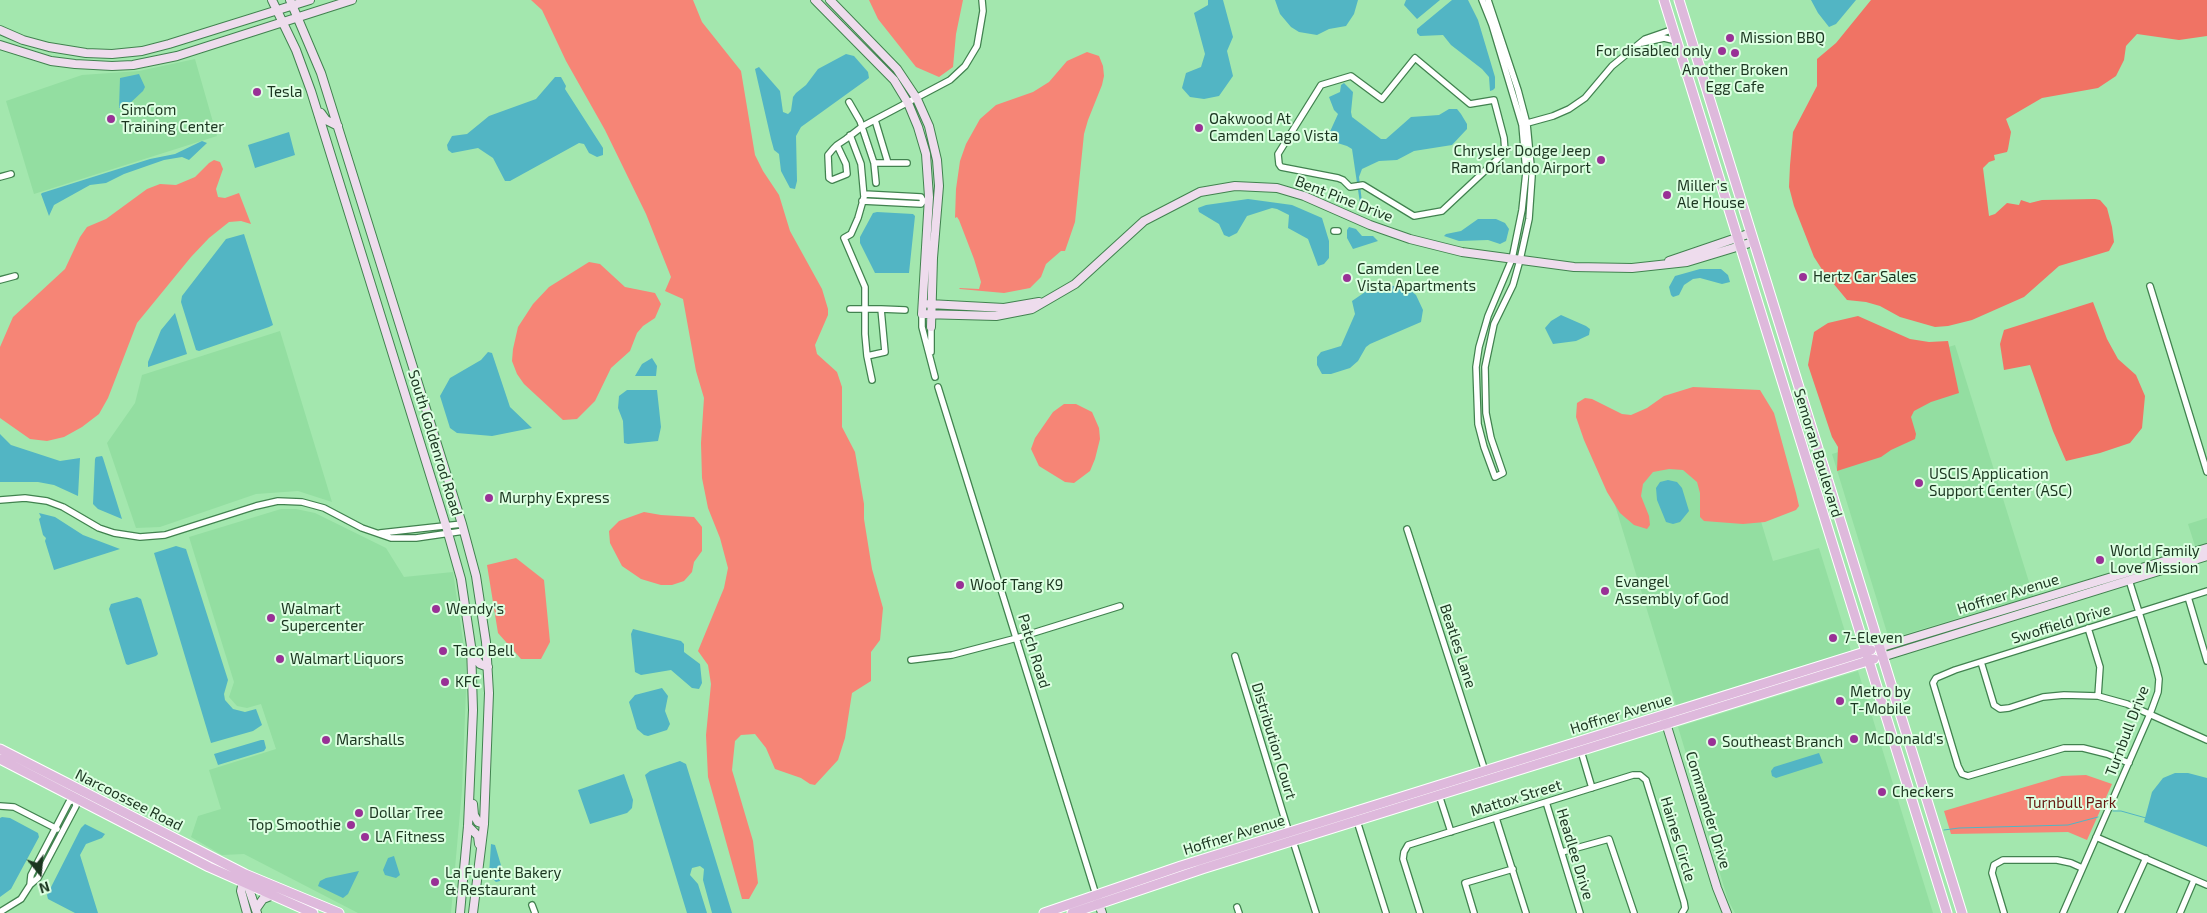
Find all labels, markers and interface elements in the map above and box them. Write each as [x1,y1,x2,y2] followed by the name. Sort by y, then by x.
[1740,29,1825,47] place label: Mission BBQ
[1724,32,1736,44] marker: Mission BBQ
[1596,42,1712,60] place label: For disabled only
[1716,45,1728,57] marker: For disabled only
[1729,47,1741,59] marker: Another Broken Egg Cafe
[1682,61,1788,96] place label: Another Broken Egg Cafe
[267,83,302,101] place label: Tesla
[251,86,263,98] marker: Tesla
[121,101,224,136] place label: SimCom Training Center
[1209,110,1338,145] place label: Oakwood At Camden Lago Vista
[105,113,117,125] marker: SimCom Training Center
[1193,122,1205,134] marker: Oakwood At Camden Lago Vista
[1451,142,1591,177] place label: Chrysler Dodge Jeep Ram Orlando Airport
[1595,154,1607,166] marker: Chrysler Dodge Jeep Ram Orlando Airport
[1292,172,1396,226] street label: Bent Pine Drive
[1677,177,1745,212] place label: Miller's Ale House
[1661,189,1673,201] marker: Miller's Ale House
[1357,260,1476,295] place label: Camden Lee Vista Apartments
[1813,268,1917,286] place label: Hertz Car Sales
[1797,271,1809,283] marker: Hertz Car Sales
[1341,272,1353,284] marker: Camden Lee Vista Apartments
[404,368,466,518] street label: South Goldenrod Road
[1790,386,1846,520] street label: Semoran Boulevard
[1929,465,2072,500] place label: USCIS Application Support Center (ASC)
[1913,477,1925,489] marker: USCIS Application Support Center (ASC)
[499,489,610,507] place label: Murphy Express
[483,492,495,504] marker: Murphy Express
[2110,542,2200,577] place label: World Family Love Mission
[2094,554,2106,566] marker: World Family Love Mission
[1955,570,2061,618] street label: Hoffner Avenue
[1615,573,1729,608] place label: Evangel Assembly of God
[970,576,1063,594] place label: Woof Tang K9
[954,579,966,591] marker: Woof Tang K9
[1599,585,1611,597] marker: Evangel Assembly of God
[281,600,364,635] place label: Walmart Supercenter
[446,600,504,618] place label: Wendy's
[2009,600,2113,648] street label: Swoffield Drive
[1436,602,1480,690] street label: Beatles Lane
[430,603,442,615] marker: Wendy's
[265,612,277,624] marker: Walmart Supercenter
[1014,612,1054,690] street label: Patch Road
[1843,629,1903,647] place label: 7-Eleven
[1827,632,1839,644] marker: 7-Eleven
[453,642,514,660] place label: Taco Bell
[437,645,449,657] marker: Taco Bell
[290,650,404,668] place label: Walmart Liquors
[274,653,286,665] marker: Walmart Liquors
[455,673,480,691] place label: KFC
[439,676,451,688] marker: KFC
[1248,680,1300,802] street label: Distribution Court
[1850,683,1911,718] place label: Metro by T-Mobile
[2101,683,2153,779] street label: Turnbull Drive
[1568,690,1674,738] street label: Hoffner Avenue
[1834,695,1846,707] marker: Metro by T-Mobile
[1864,730,1944,748] place label: McDonald's
[336,731,405,749] place label: Marshalls
[1722,733,1843,751] place label: Southeast Branch
[1848,733,1860,745] marker: McDonald's
[320,734,332,746] marker: Marshalls
[1706,736,1718,748] marker: Southeast Branch
[1682,749,1734,871] street label: Commander Drive
[72,765,186,835] street label: Narcoossee Road
[1468,776,1564,820] street label: Mattox Street
[1892,783,1954,801] place label: Checkers
[1876,786,1888,798] marker: Checkers
[1657,794,1699,884] street label: Haines Circle
[2026,794,2116,812] park label: Turnbull Park
[369,804,443,822] place label: Dollar Tree
[1553,806,1597,902] street label: Headlee Drive
[353,807,365,819] marker: Dollar Tree
[1181,811,1287,859] street label: Hoffner Avenue
[249,816,341,834] place label: Top Smoothie
[345,819,357,831] marker: Top Smoothie
[375,828,445,846] place label: LA Fitness
[359,831,371,843] marker: LA Fitness
[15,848,65,898] north arrow
[445,864,562,899] place label: La Fuente Bakery & Restaurant
[429,876,441,888] marker: La Fuente Bakery & Restaurant
[37,878,52,897] text: N

